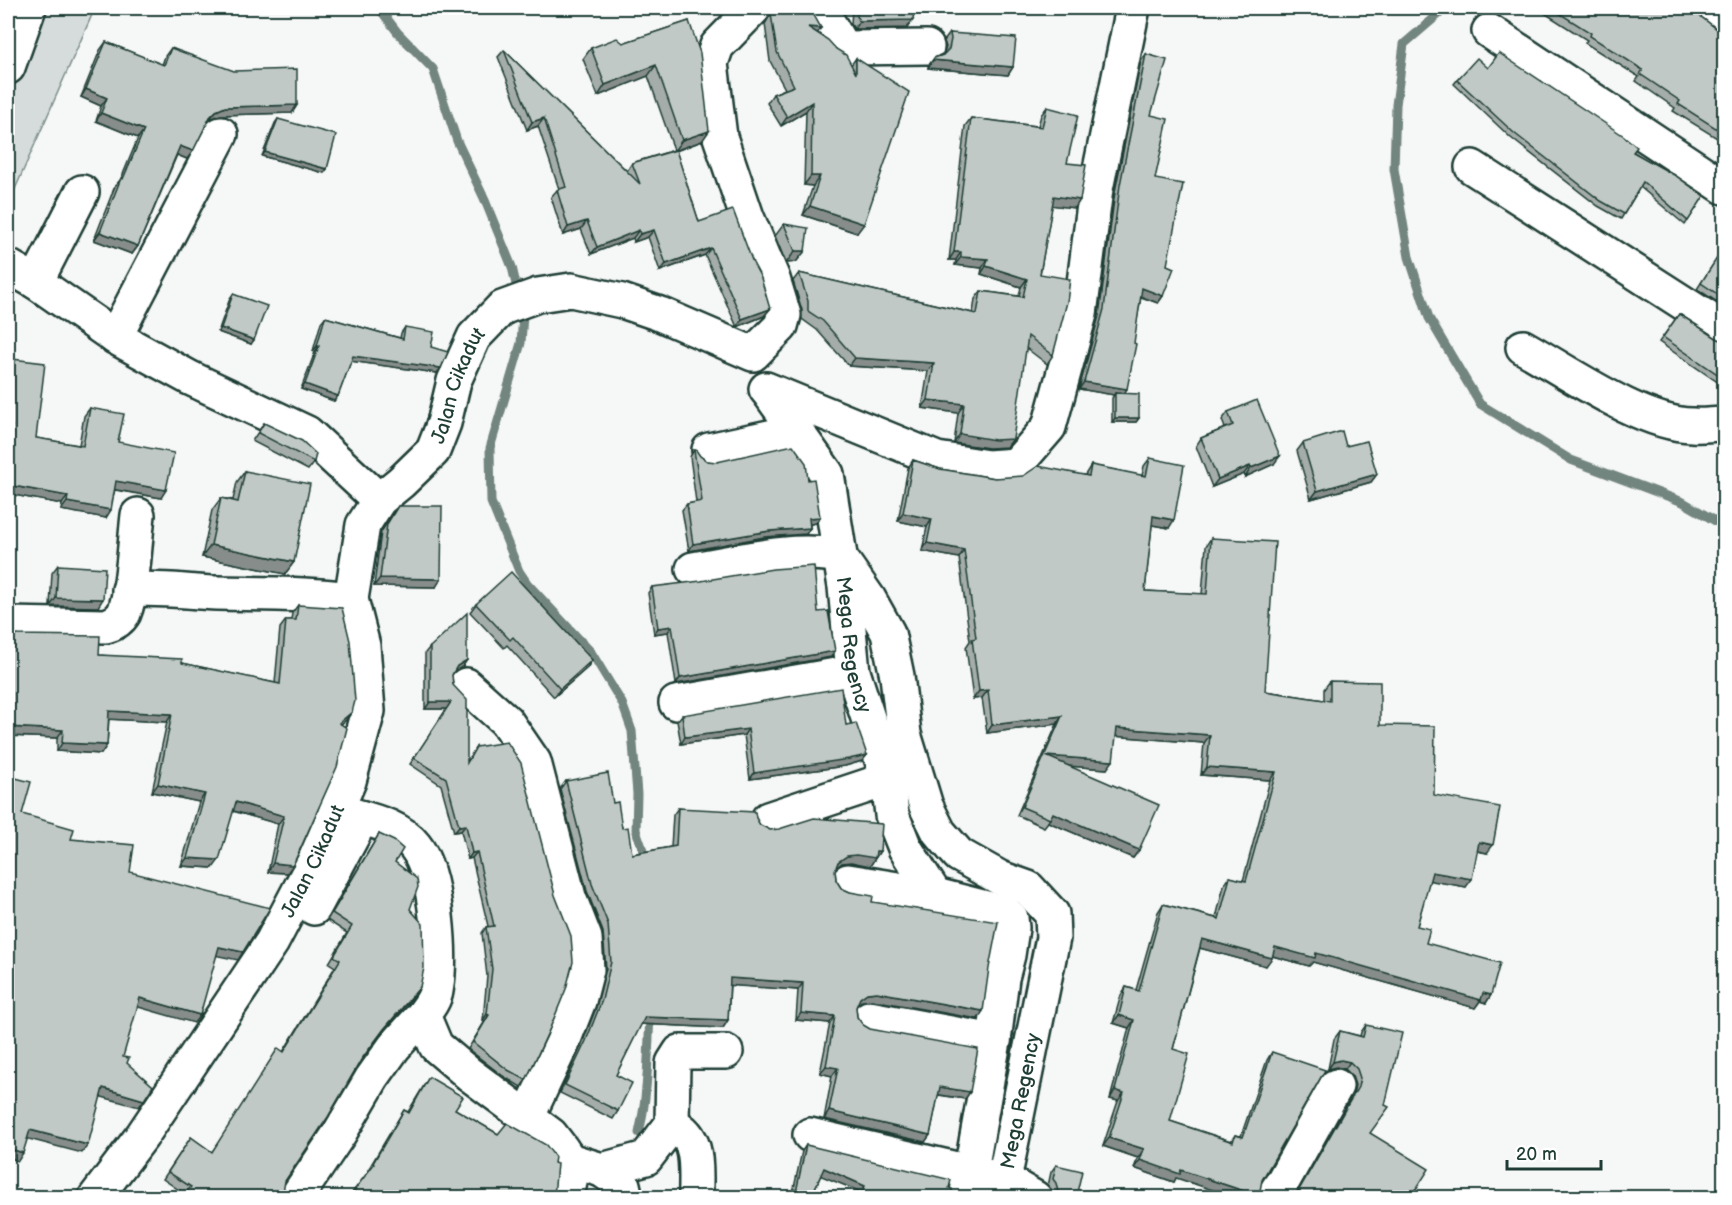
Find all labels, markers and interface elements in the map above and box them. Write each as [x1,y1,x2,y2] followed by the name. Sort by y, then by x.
[426,322,490,447] street label: Jalan Cikadut
[830,575,876,716] street label: Mega Regency
[276,801,350,922] street label: Jalan Cikadut
[996,1031,1046,1171] street label: Mega Regency
[1507,1133,1602,1171] scale bar
[1516,1144,1557,1165] text: 20 m

